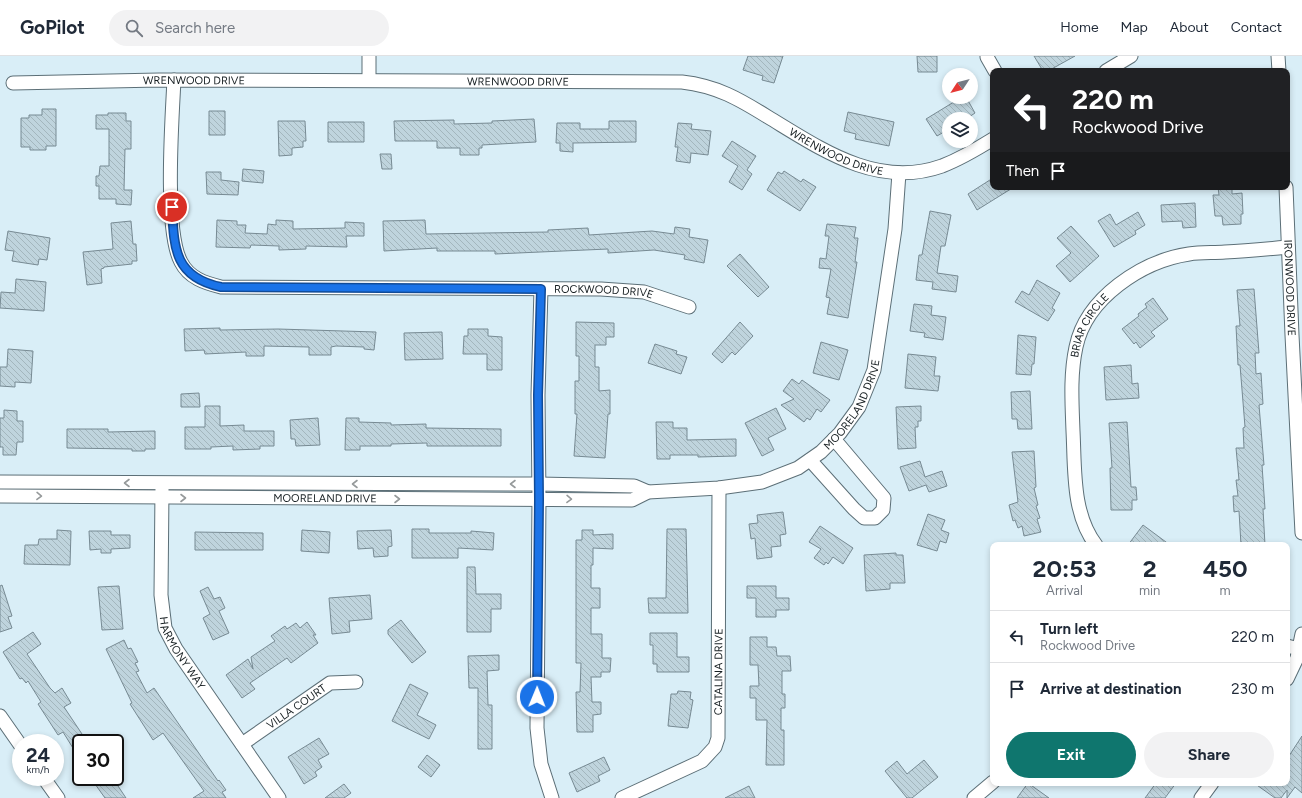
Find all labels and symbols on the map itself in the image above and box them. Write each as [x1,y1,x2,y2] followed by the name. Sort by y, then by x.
[942,68,978,104] north arrow
[143,73,245,87] street label: WRENWOOD DRIVE
[467,75,569,88] street label: WRENWOOD DRIVE
[787,125,884,178] street label: WRENWOOD DRIVE
[155,190,189,224] pin
[1282,239,1299,336] street label: IRONWOOD DRIVE
[554,282,655,301] street label: ROCKWOOD DRIVE
[1068,290,1111,358] street label: BRIAR CIRCLE
[821,359,882,452] street label: MOORELAND DRIVE
[124,479,130,487] one-way arrow
[352,479,358,488] one-way arrow
[510,480,516,488] one-way arrow
[273,491,377,505] street label: MOORELAND DRIVE
[36,492,42,500] one-way arrow
[180,494,186,502] one-way arrow
[394,495,400,503] one-way arrow
[566,495,572,503] one-way arrow
[157,616,208,692] street label: HARMONY WAY
[712,628,725,715] street label: CATALINA DRIVE
[516,676,558,718] position arrow
[264,681,328,732] street label: VILLA COURT
[72,734,124,786] speed limit sign: 30

